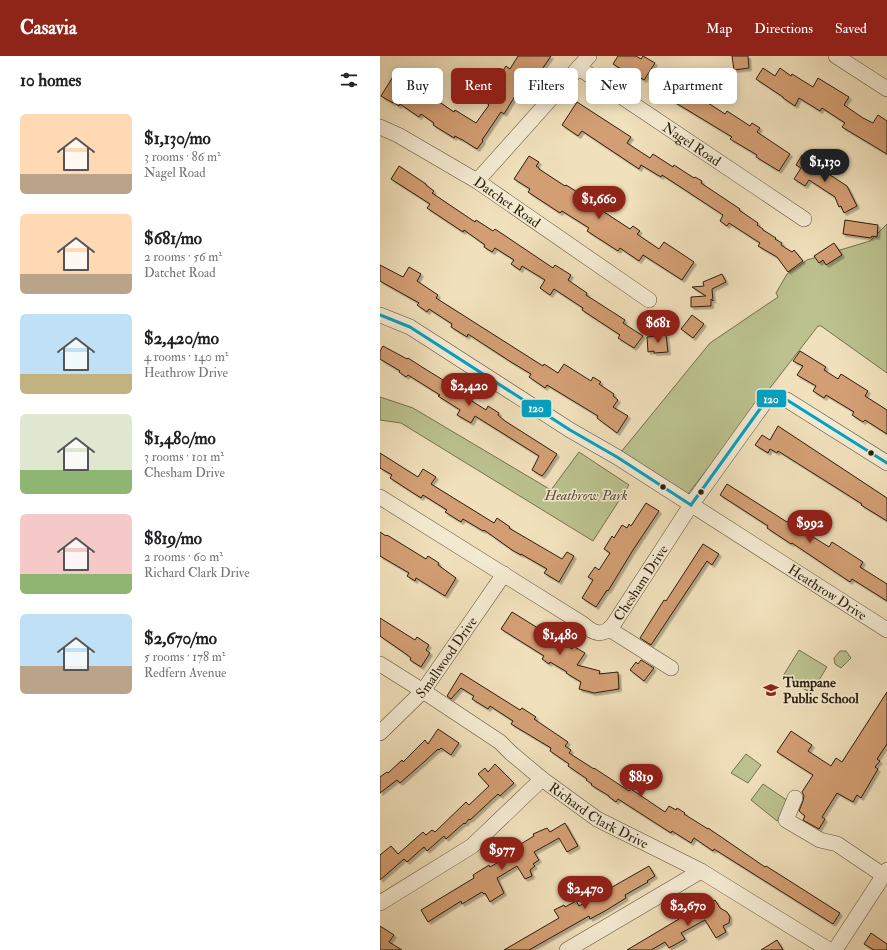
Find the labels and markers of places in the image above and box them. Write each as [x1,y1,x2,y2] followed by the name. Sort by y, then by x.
[792,149,858,183] pin: $1,130
[566,186,632,220] pin: $1,660
[634,310,682,344] pin: $681
[436,373,502,407] pin: $2,420
[866,448,876,458] unlabelled marker
[658,482,668,492] unlabelled marker
[696,487,706,497] unlabelled marker
[786,510,834,544] pin: $992
[527,622,593,656] pin: $1,480
[782,674,859,707] place label: Tumpane Public School
[762,681,780,699] school or university icon: Tumpane Public School
[617,764,665,798] pin: $819
[478,837,526,871] pin: $977
[552,876,618,910] pin: $2,470
[655,893,721,927] pin: $2,670

